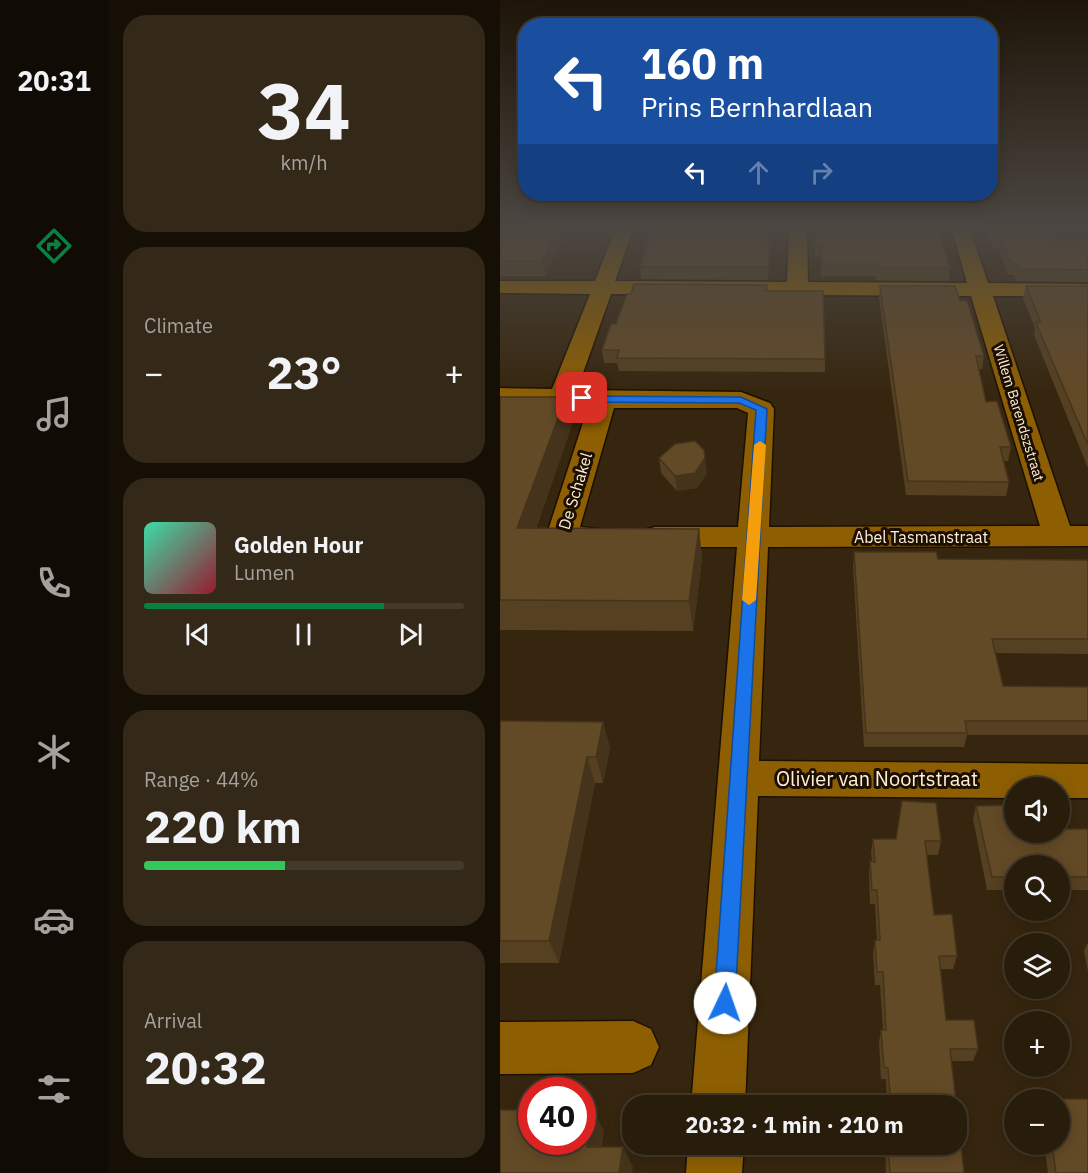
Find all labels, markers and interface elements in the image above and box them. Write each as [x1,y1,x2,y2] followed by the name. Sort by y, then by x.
[641,36,764,91] text: 160 m
[542,42,620,120] icon: left
[257,59,351,160] text: 34
[17,63,91,98] text: 20:31
[641,89,873,124] text: Prins Bernhardlaan
[280,149,328,176] text: km/h
[679,156,712,189] icon: left
[742,156,775,189] icon: ahead
[805,156,838,189] icon: right
[33,225,75,267] icon: directions
[144,312,213,339] text: Climate
[266,343,342,401] text: 23°
[990,343,1048,484] street label: Willem Barendszstraat
[144,351,164,394] text: −
[444,351,464,394] text: +
[556,372,607,423] pin
[565,381,598,414] icon: arrive
[33,393,75,435] icon: music
[554,450,596,532] street label: De Schakel
[854,527,988,547] street label: Abel Tasmanstraat
[234,530,363,559] text: Golden Hour
[234,559,295,586] text: Lumen
[33,562,75,604] icon: phone
[181,618,214,651] icon: previous
[287,618,320,651] icon: pause
[394,618,427,651] icon: next
[33,731,75,773] icon: climate
[776,765,978,792] street label: Olivier van Noortstraat
[144,766,259,793] text: Range · 44%
[1004,777,1070,1155] map controls
[1004,777,1070,843] button: sound
[144,797,302,855] text: 220 km
[1004,855,1070,921] button: search
[33,899,75,941] icon: car
[1004,933,1070,999] button: layers
[693,971,757,1035] position arrow
[144,1007,202,1034] text: Arrival
[1004,1011,1070,1077] button: +
[144,1038,267,1096] text: 20:32
[33,1068,75,1110] icon: filters
[518,1077,596,1155] speed limit sign: 40
[1004,1089,1070,1155] button: −
[685,1110,904,1139] text: 20:32 · 1 min · 210 m

